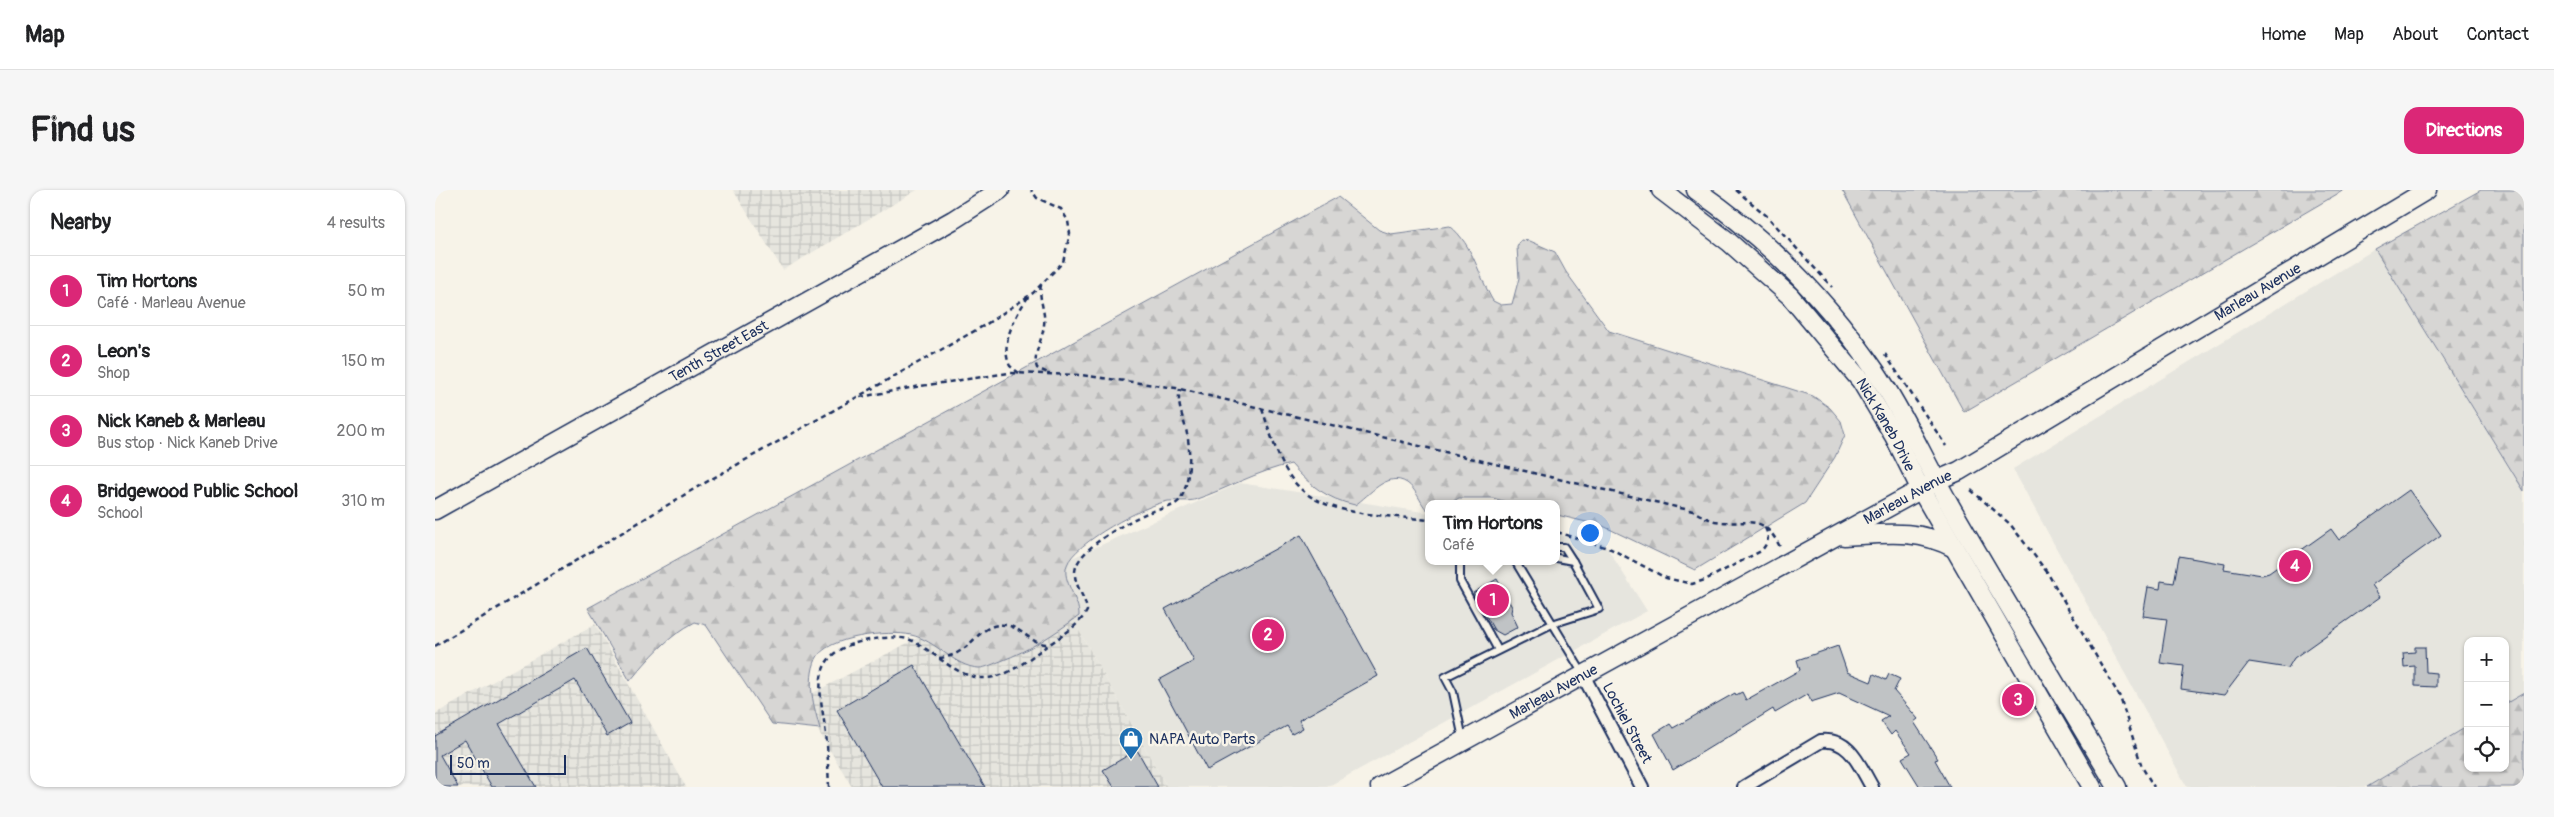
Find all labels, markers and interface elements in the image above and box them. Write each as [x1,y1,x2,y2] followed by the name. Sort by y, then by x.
[25,20,65,49] text: Map
[2261,23,2306,46] text: Home
[2334,23,2364,46] text: Map
[2392,23,2438,46] text: About
[2466,23,2529,46] text: Contact
[2404,107,2524,154] button: Directions
[30,108,135,152] text: Find us
[50,209,111,236] text: Nearby
[327,213,385,233] text: 4 results
[2211,258,2305,325] street label: Marleau Avenue
[97,269,197,293] text: Tim Hortons
[63,281,69,301] text: 1
[348,281,385,301] text: 50 m
[97,293,246,313] text: Café · Marleau Avenue
[666,315,772,387] street label: Tenth Street East
[97,339,150,363] text: Leon's
[62,351,70,371] text: 2
[341,351,385,371] text: 150 m
[97,363,130,383] text: Shop
[1852,374,1920,475] street label: Nick Kaneb Drive
[97,409,265,433] text: Nick Kaneb & Marleau
[62,421,70,441] text: 3
[337,421,385,441] text: 200 m
[97,433,278,453] text: Bus stop · Nick Kaneb Drive
[1860,466,1955,529] street label: Marleau Avenue
[97,479,298,503] text: Bridgewood Public School
[61,491,71,511] text: 4
[341,491,385,511] text: 310 m
[1425,500,1560,565] popup
[97,503,143,523] text: School
[1442,511,1543,535] text: Tim Hortons
[1577,520,1603,546] your location
[1442,535,1475,555] text: Café
[2279,547,2311,585] pin: 4
[1477,581,1509,619] pin: 1
[1252,616,1284,654] pin: 2
[2464,637,2509,772] map controls
[2464,637,2509,682] button: +
[1506,659,1601,723] street label: Marleau Avenue
[1598,679,1657,768] street label: Lochiel Street
[2002,681,2034,719] pin: 3
[2464,682,2509,727] button: −
[1118,726,1144,760] shop icon: NAPA Auto Parts
[2464,727,2509,772] button: locate
[1149,730,1256,749] place label: NAPA Auto Parts
[450,752,566,775] scale bar
[457,755,490,772] text: 50 m

